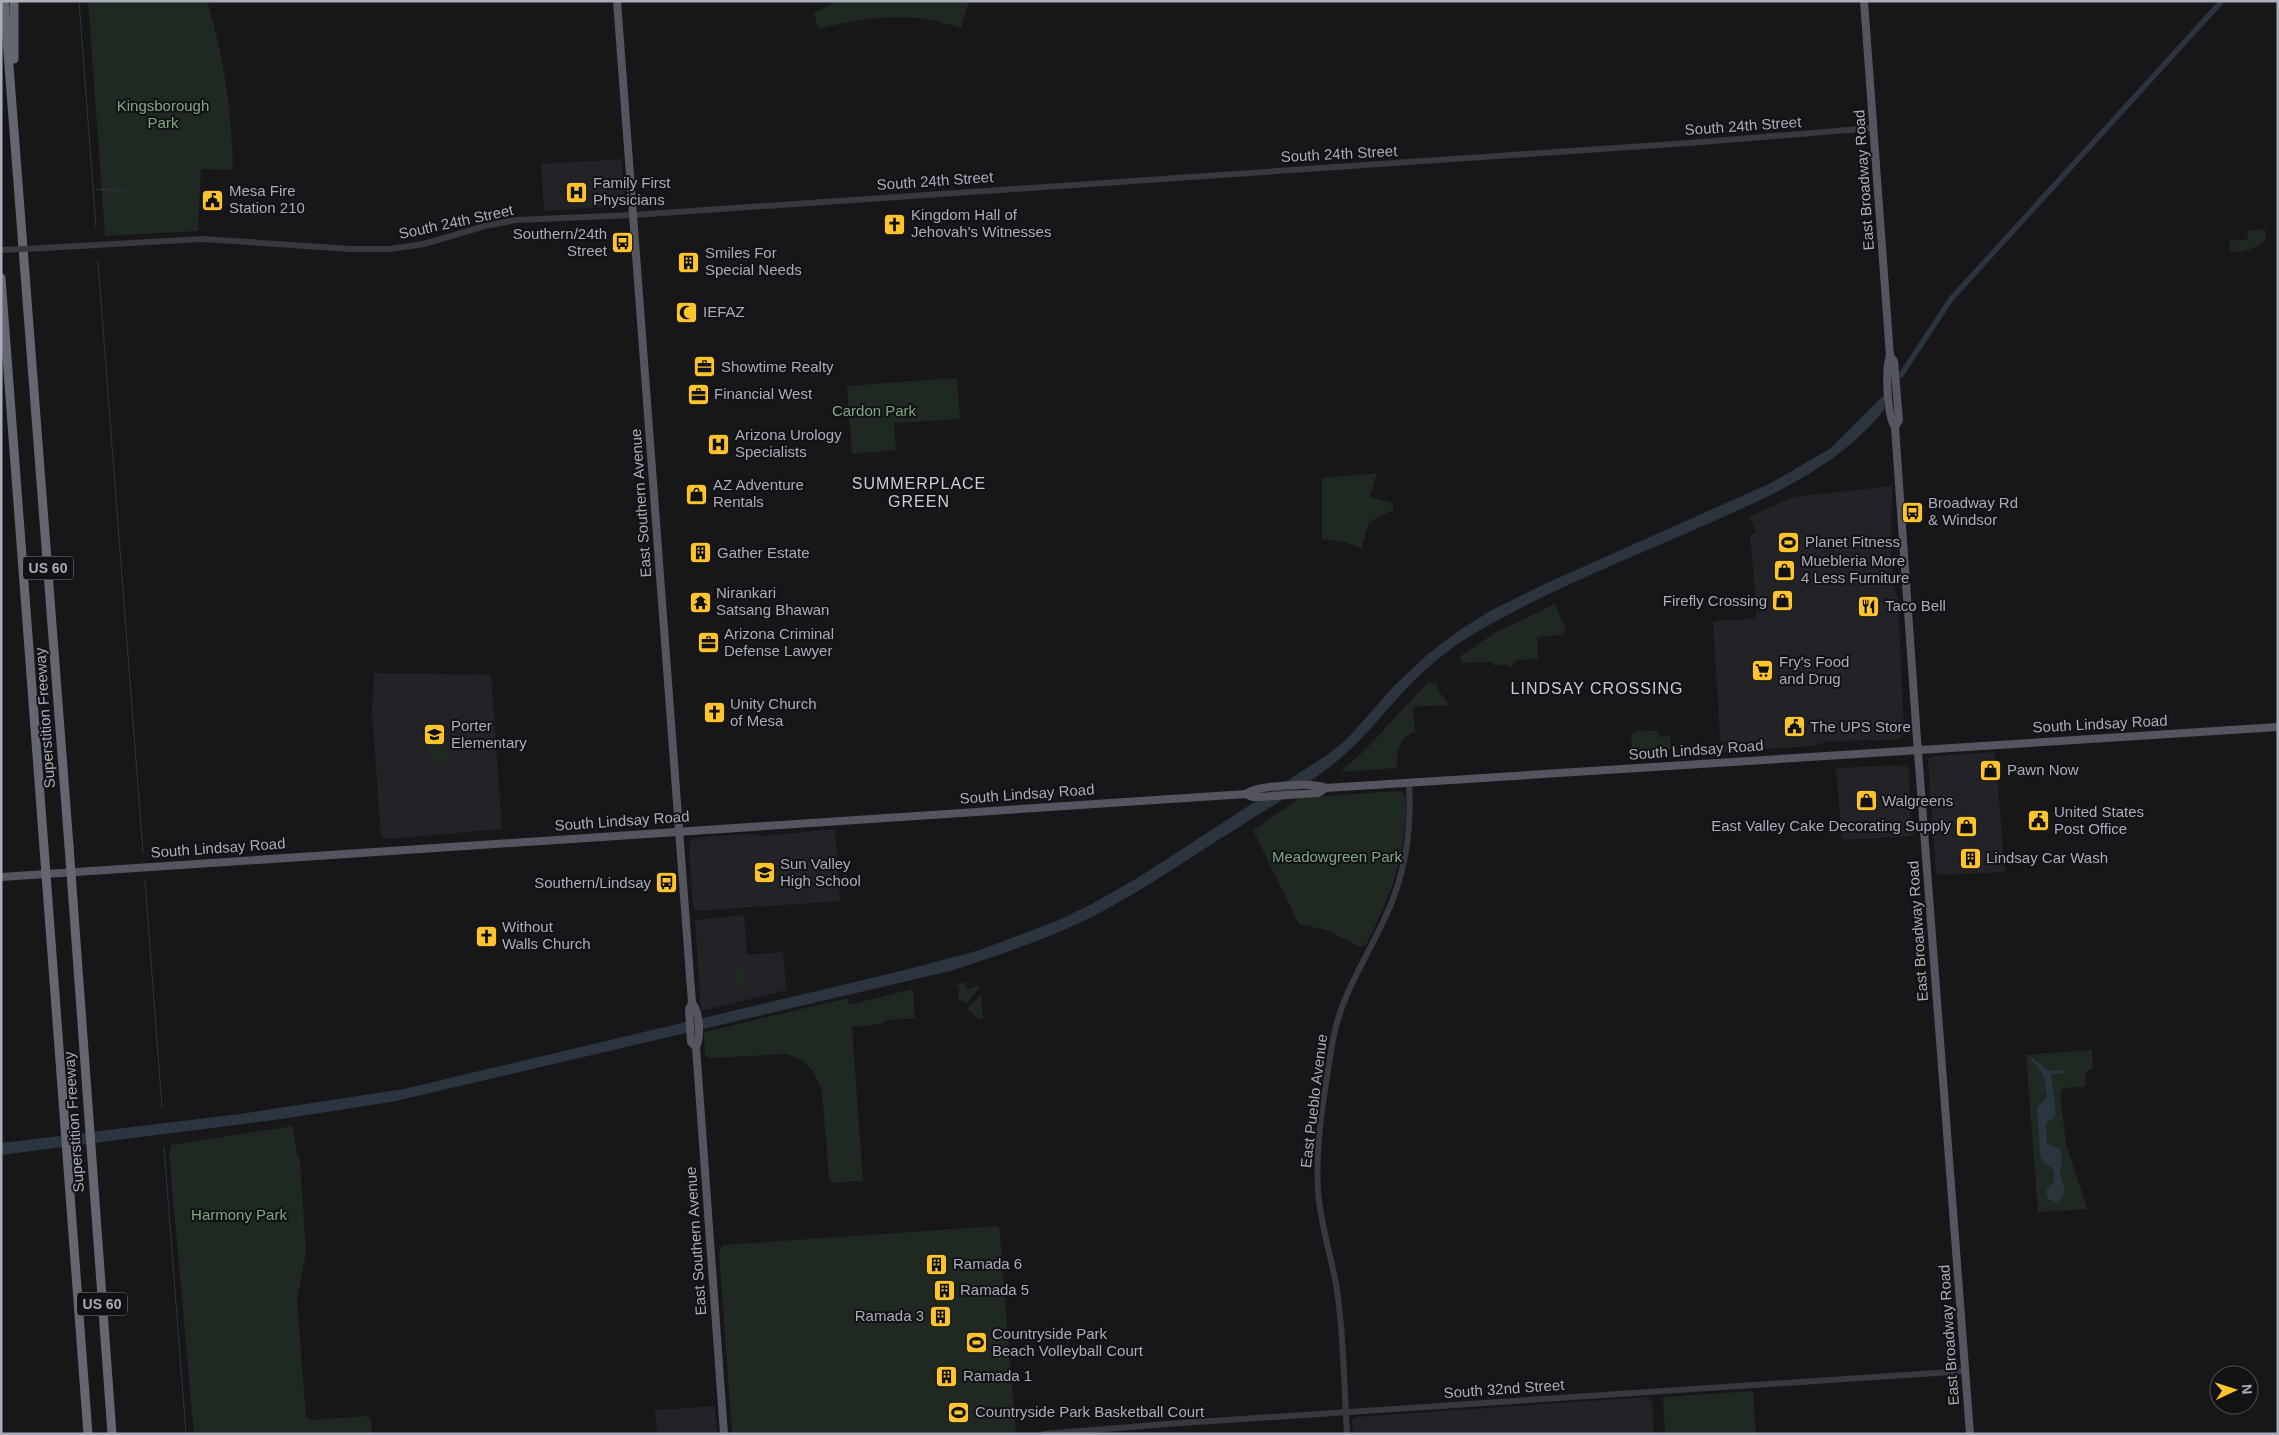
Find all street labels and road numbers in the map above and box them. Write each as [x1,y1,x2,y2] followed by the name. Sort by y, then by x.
[1850,109,1877,251] street label: East Broadway Road
[1684,113,1803,138] street label: South 24th Street
[1280,142,1399,165] street label: South 24th Street
[876,168,995,193] street label: South 24th Street
[397,201,516,242] street label: South 24th Street
[627,428,654,578] street label: East Southern Avenue
[23,556,73,580] road number: US 60
[31,647,58,789] street label: Superstition Freeway
[2032,711,2168,736] street label: South Lindsay Road
[1628,736,1764,763] street label: South Lindsay Road
[959,780,1095,807] street label: South Lindsay Road
[554,807,690,834] street label: South Lindsay Road
[150,834,286,861] street label: South Lindsay Road
[1904,860,1931,1002] street label: East Broadway Road
[1297,1033,1330,1169] street label: East Pueblo Avenue
[60,1051,87,1193] street label: Superstition Freeway
[682,1166,709,1316] street label: East Southern Avenue
[1935,1264,1962,1406] street label: East Broadway Road
[77,1292,127,1316] road number: US 60
[1443,1376,1566,1401] street label: South 32nd Street

